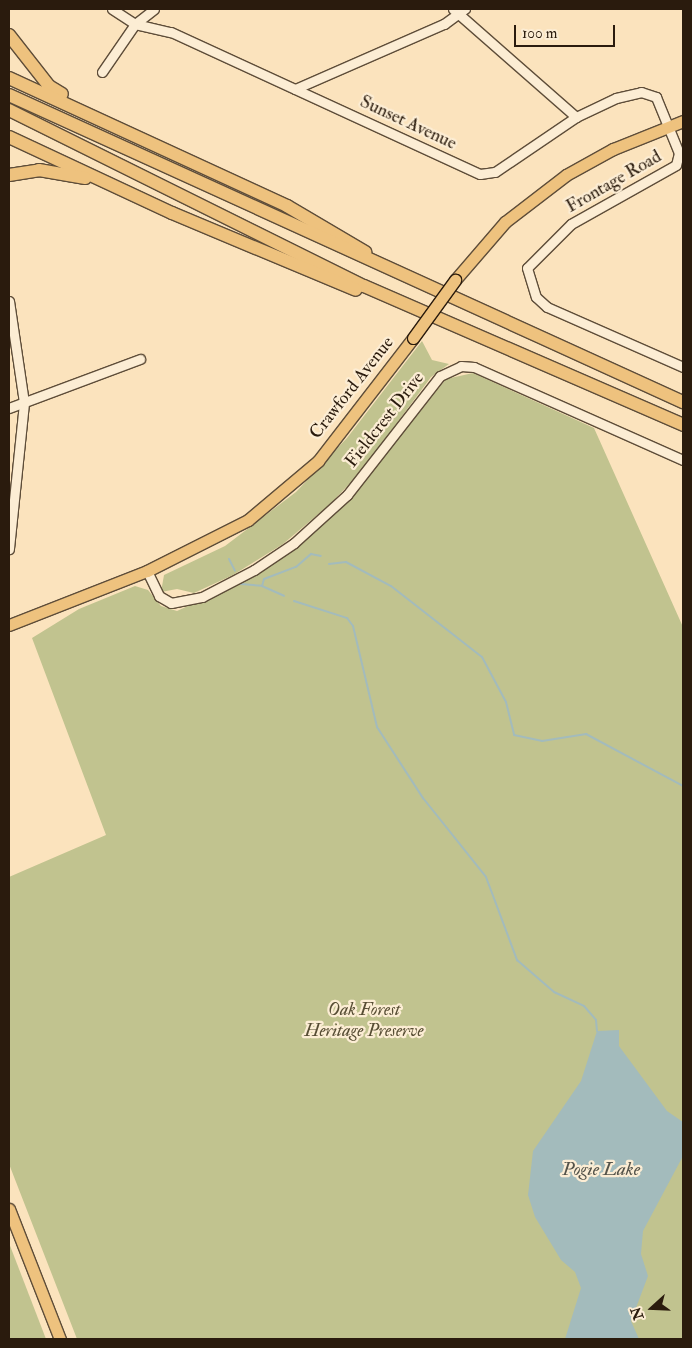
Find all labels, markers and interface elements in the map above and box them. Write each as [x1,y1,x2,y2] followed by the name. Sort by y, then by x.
[517,15,618,47] scale bar
[522,24,557,43] text: 100 m
[356,91,460,155] street label: Sunset Avenue
[563,146,665,218] street label: Frontage Road
[305,333,399,443] street label: Crawford Avenue
[341,368,429,472] street label: Fieldcrest Drive
[304,1000,424,1042] park label: Oak Forest Heritage Preserve
[562,1159,640,1181] water label: Pogie Lake
[627,1283,677,1333] north arrow
[627,1305,648,1322] text: N

